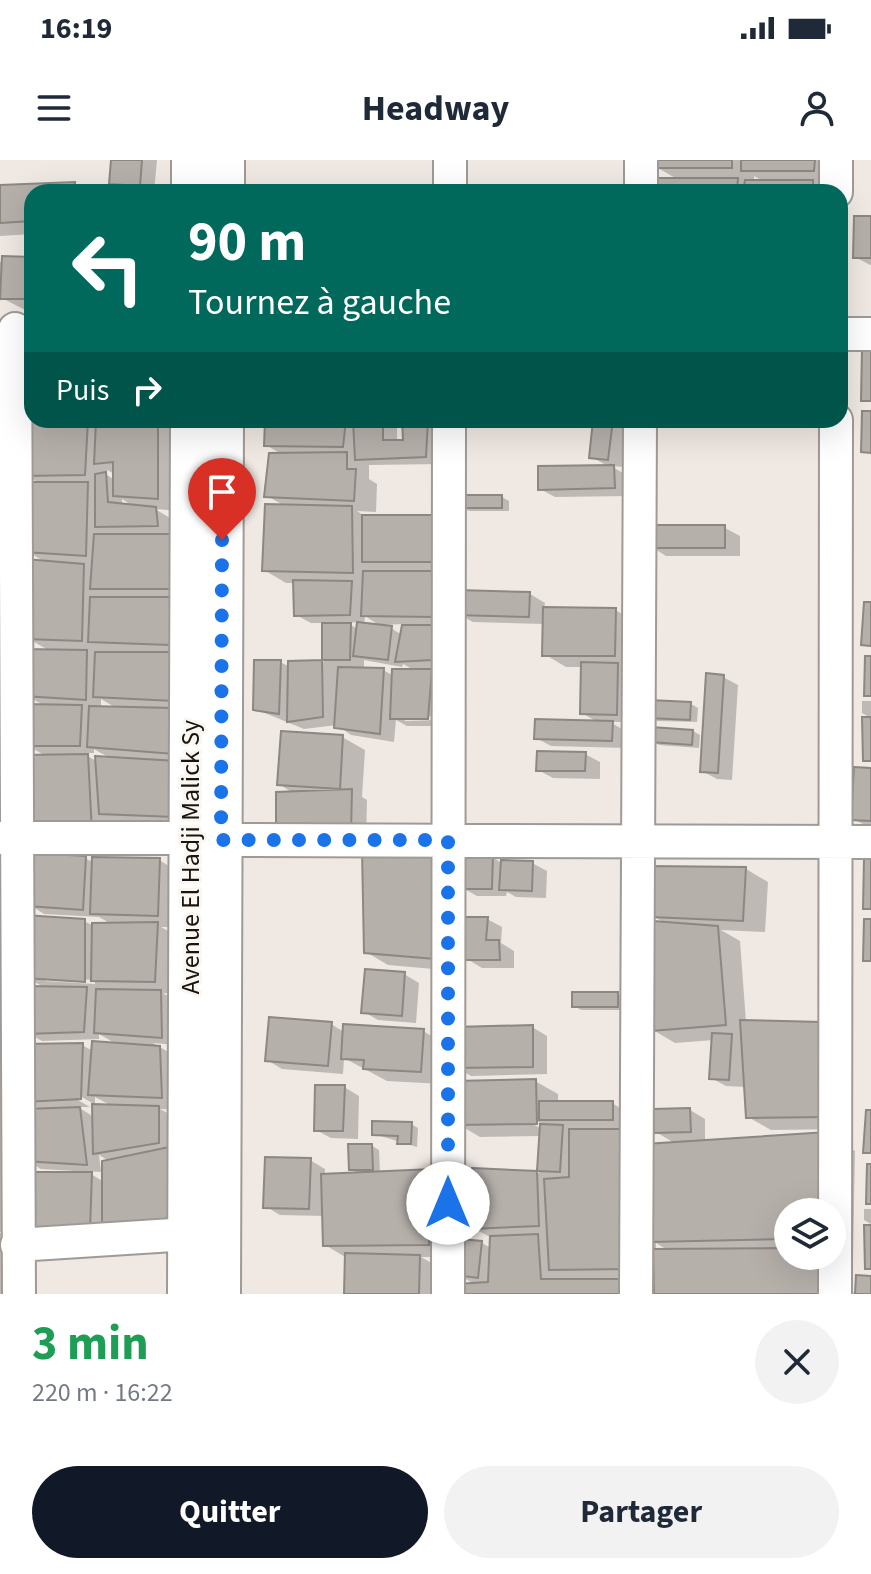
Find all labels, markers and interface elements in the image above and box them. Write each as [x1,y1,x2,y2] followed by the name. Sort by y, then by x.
[40,7,112,50] text: 16:19
[362,83,509,134] text: Headway
[32,86,76,130] icon: menu
[795,86,839,130] icon: person
[188,203,306,282] text: 90 m
[56,216,160,320] icon: left
[188,277,451,328] text: Tournez à gauche
[125,368,169,412] icon: right
[56,369,109,412] text: Puis
[188,458,256,540] pin
[200,470,244,514] icon: arrive
[172,720,209,994] street label: Avenue El Hadji Malick Sy
[406,1161,490,1245] position arrow
[774,1198,846,1270] map controls
[774,1198,846,1270] button: layers
[32,1310,149,1378] text: 3 min
[755,1320,839,1404] button: close
[32,1374,173,1411] text: 220 m · 16:22
[32,1466,428,1558] button: Quitter
[444,1466,839,1558] button: Partager

